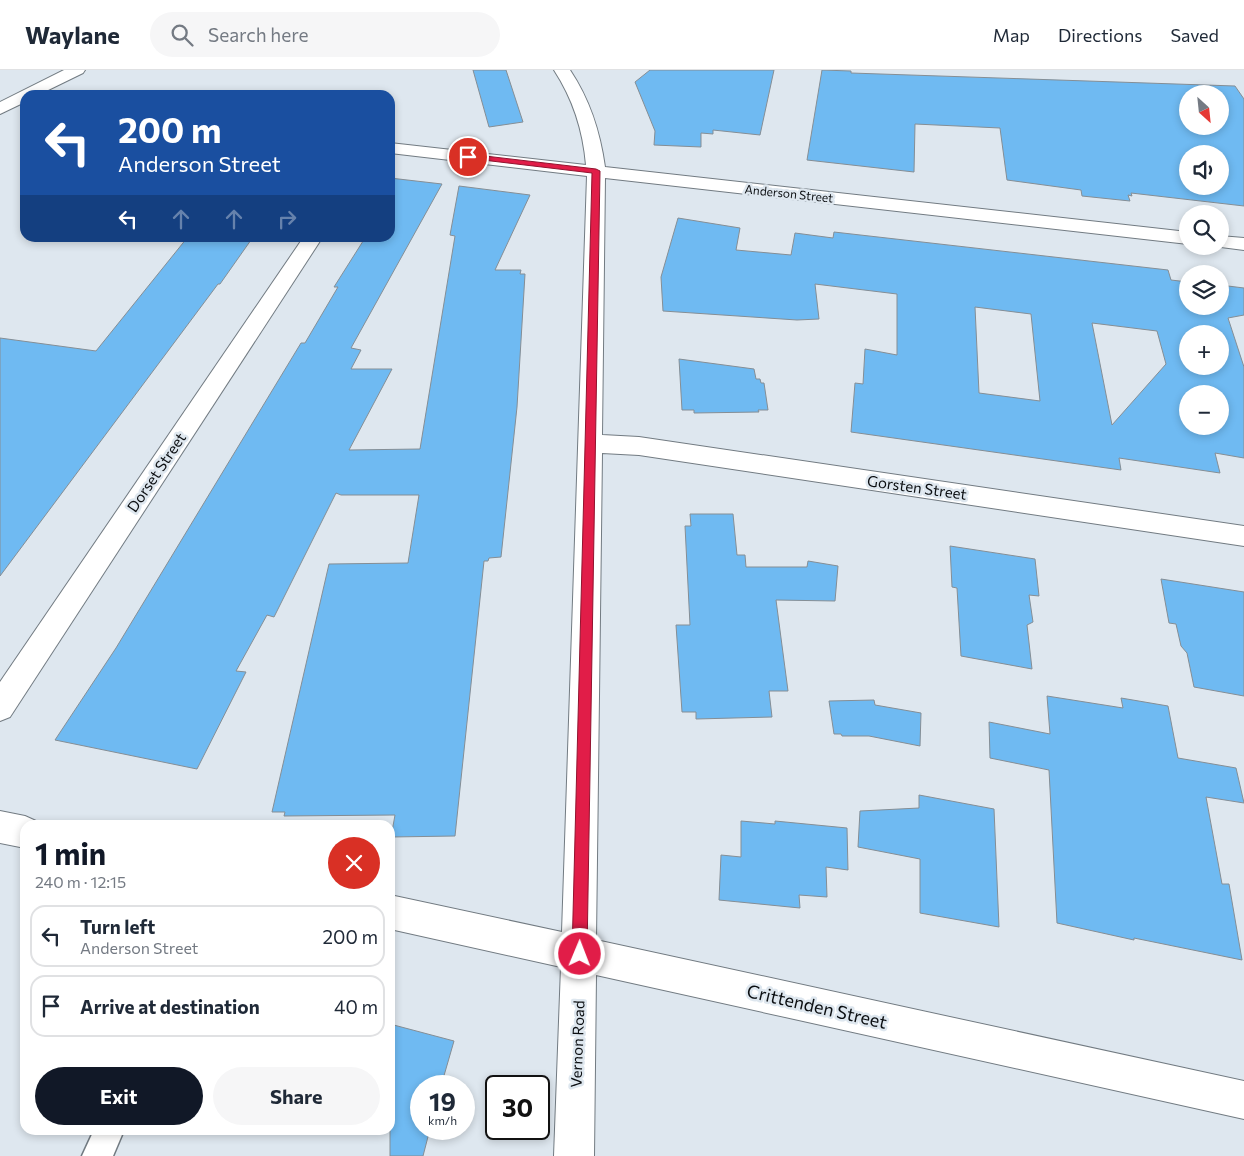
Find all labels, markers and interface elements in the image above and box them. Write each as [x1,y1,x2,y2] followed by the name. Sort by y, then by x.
[150,12,500,57] search box
[25,20,120,49] text: Waylane
[168,21,196,49] icon: search
[208,23,308,46] text: Search here
[993,24,1030,46] text: Map
[1058,24,1142,46] text: Directions
[1170,24,1219,46] text: Saved
[1179,85,1229,135] north arrow
[1179,85,1229,435] map controls
[118,107,221,150] text: 200 m
[35,110,100,175] icon: left
[447,136,489,178] pin
[454,143,482,171] icon: arrive
[1179,145,1229,195] button: sound
[118,150,281,177] text: Anderson Street
[744,181,834,205] street label: Anderson Street
[114,205,142,233] icon: left
[167,205,195,233] icon: ahead
[220,205,248,233] icon: ahead
[273,205,301,233] icon: right
[1179,205,1229,255] button: search
[1179,265,1229,315] button: layers
[1179,325,1229,375] button: +
[1179,385,1229,435] button: −
[123,429,189,515] street label: Dorset Street
[866,471,968,503] street label: Gorsten Street
[35,834,106,871] text: 1 min
[328,837,380,889] button: close
[35,872,126,891] text: 240 m · 12:15
[80,915,155,938] text: Turn left
[37,922,65,950] icon: left
[323,925,378,948] text: 200 m
[553,927,605,979] position arrow
[80,938,198,957] text: Anderson Street
[745,979,889,1033] street label: Crittenden Street
[37,992,65,1020] icon: arrive
[80,995,260,1018] text: Arrive at destination
[334,995,378,1018] text: 40 m
[566,1000,588,1088] street label: Vernon Road
[35,1067,203,1125] button: Exit
[213,1067,380,1125] button: Share
[485,1075,550,1140] speed limit sign: 30
[429,1086,456,1116] text: 19
[428,1113,457,1127] text: km/h

